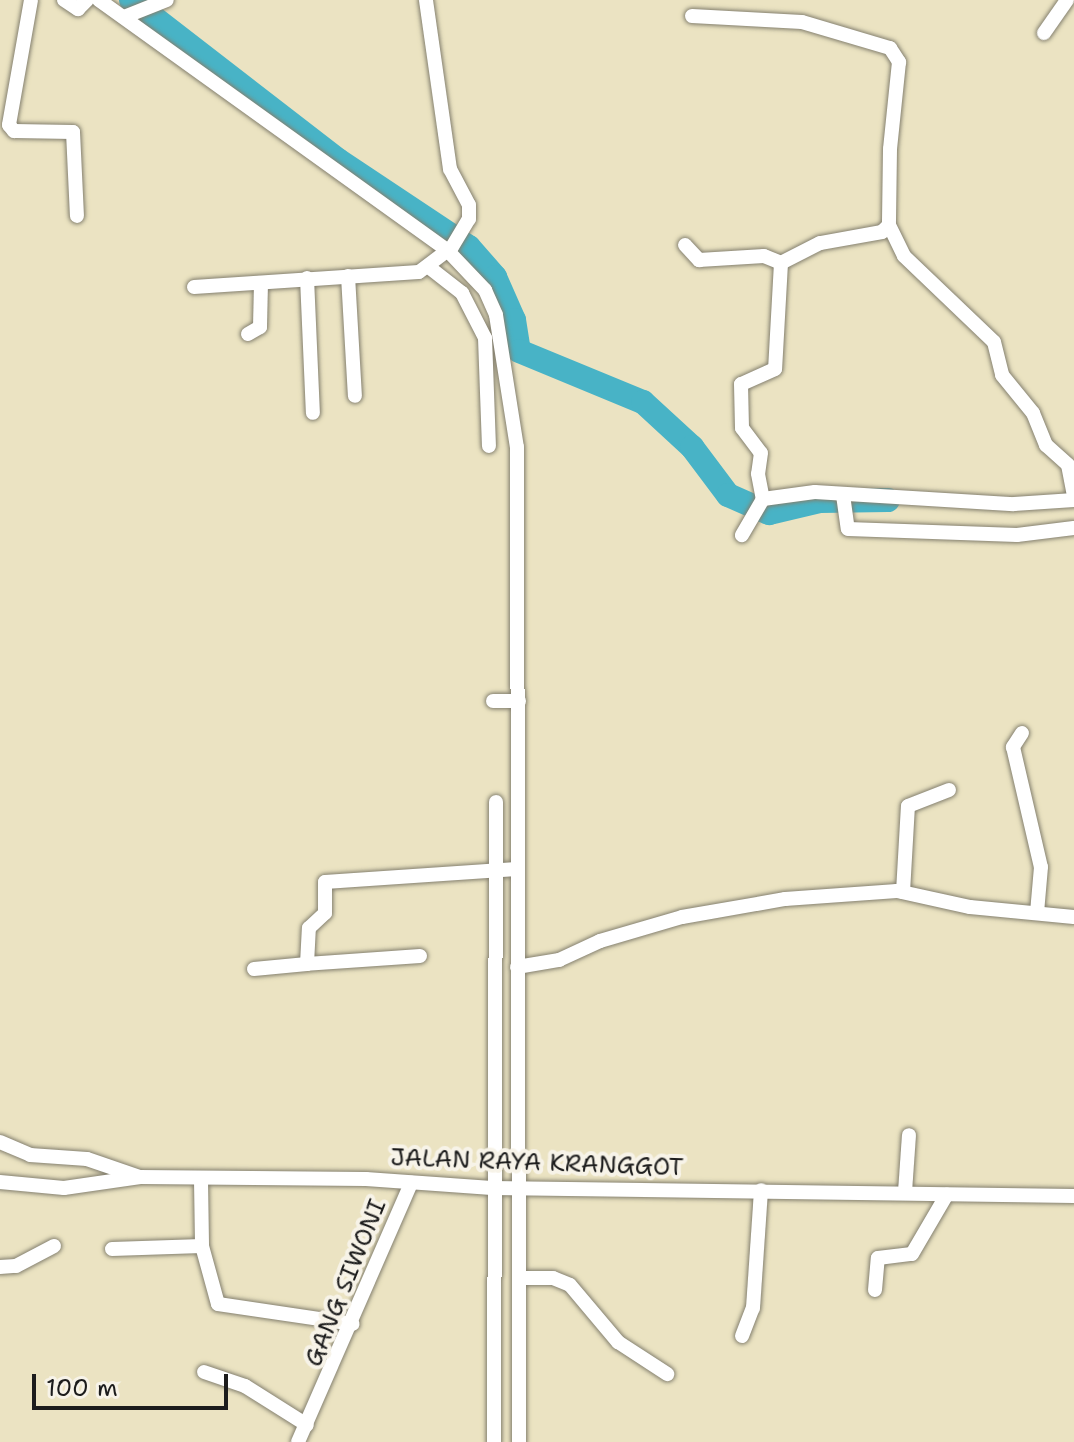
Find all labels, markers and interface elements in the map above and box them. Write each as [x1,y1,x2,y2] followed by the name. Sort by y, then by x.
[390,1143,684,1183] street label: JALAN RAYA KRANGGOT
[299,1195,393,1371] street label: GANG SIWONI
[36,1358,232,1408] scale bar
[46,1372,118,1404] text: 100 m

